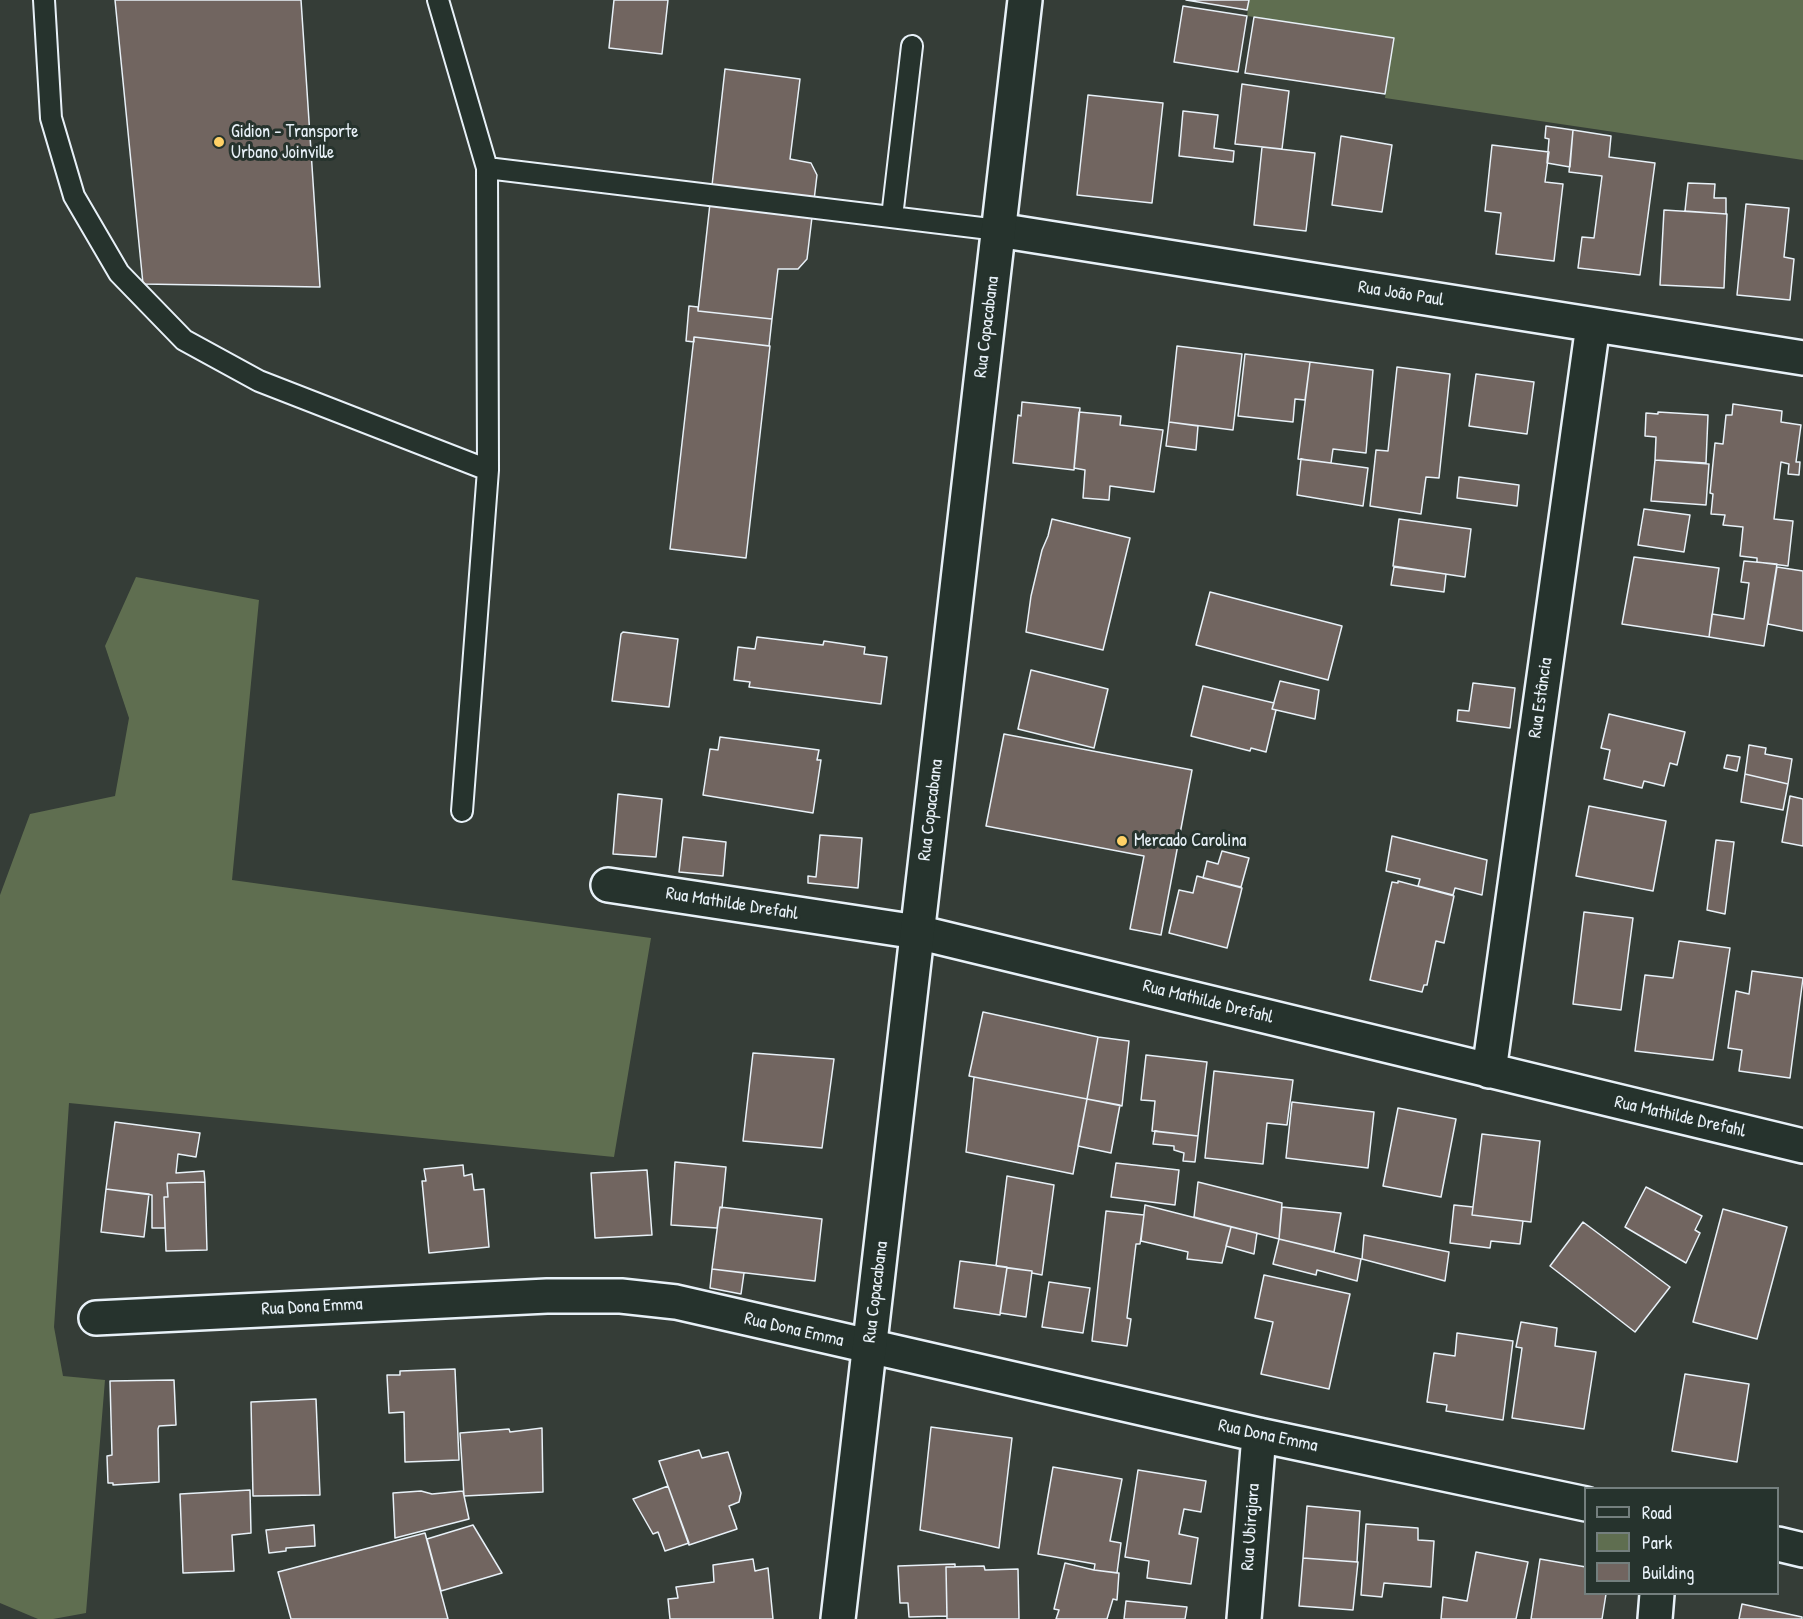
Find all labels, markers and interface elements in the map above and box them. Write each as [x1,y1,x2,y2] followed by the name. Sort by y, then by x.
[231,121,358,164] place label: Gidion - Transporte Urbano Joinville
[212,135,226,149] marker: Gidion - Transporte Urbano Joinville
[970,275,1004,379] street label: Rua Copacabana
[1357,277,1445,311] street label: Rua João Paul
[1525,656,1557,740] street label: Rua Estância
[914,758,948,862] street label: Rua Copacabana
[1134,830,1246,852] place label: Mercado Carolina
[1115,834,1129,848] marker: Mercado Carolina
[664,883,800,925] street label: Rua Mathilde Drefahl
[1141,975,1275,1029] street label: Rua Mathilde Drefahl
[1612,1091,1748,1143] street label: Rua Mathilde Drefahl
[859,1240,893,1344] street label: Rua Copacabana
[261,1294,363,1320] street label: Rua Dona Emma
[742,1308,846,1352] street label: Rua Dona Emma
[1216,1415,1320,1457] street label: Rua Dona Emma
[1237,1483,1265,1571] street label: Rua Ubirajara
[1584,1487,1779,1595] legend
[1642,1500,1672,1525] text: Road
[1642,1530,1672,1555] text: Park
[1642,1560,1694,1585] text: Building

